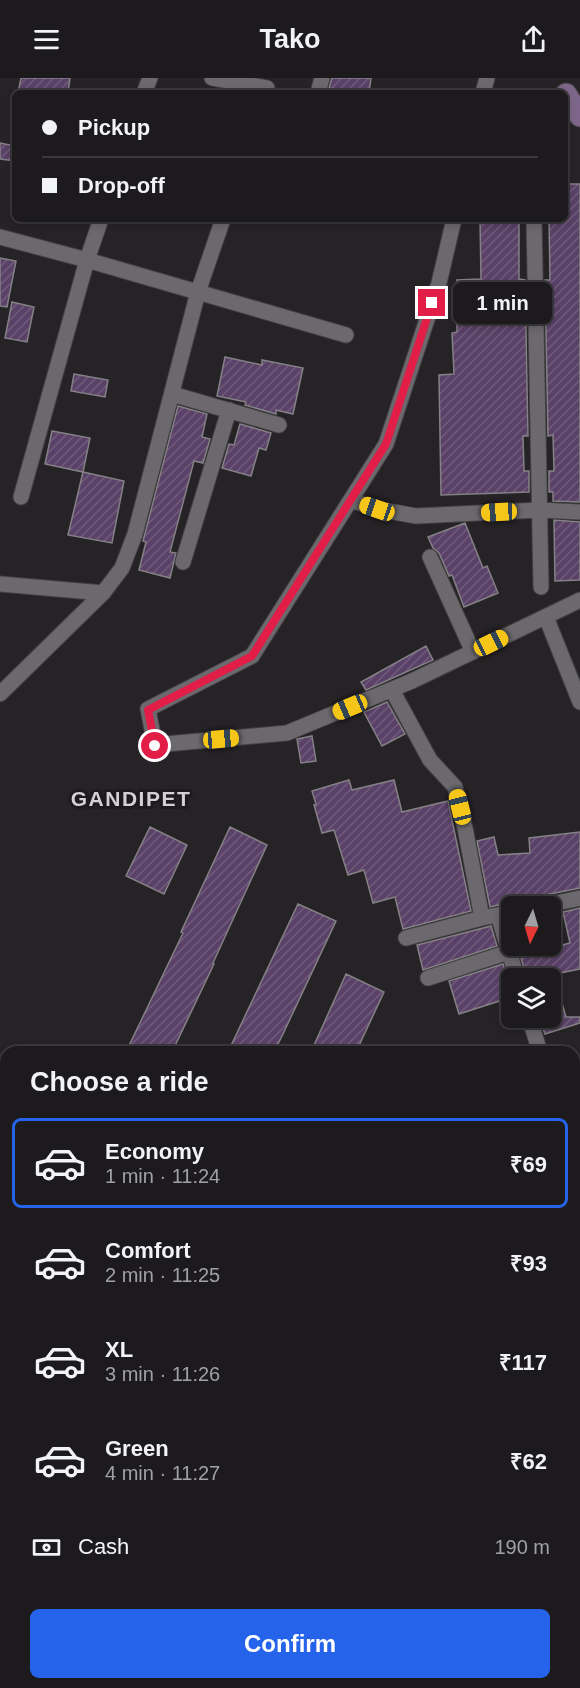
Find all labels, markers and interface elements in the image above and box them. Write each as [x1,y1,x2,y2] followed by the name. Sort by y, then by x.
[30,23,63,56] icon: menu
[517,23,550,56] icon: share
[259,24,321,54] text: Tako
[78,115,150,140] text: Pickup
[78,173,165,198] text: Drop-off
[453,282,552,324] callout: 1 min
[418,289,445,316] route end
[476,292,529,314] text: 1 min
[357,495,397,523] car
[481,502,517,522] car
[471,627,511,659] car
[330,692,370,722] car
[202,728,240,750] car
[141,732,168,759] route start
[71,787,191,810] district label: GANDIPET
[447,787,473,827] car
[501,896,561,956] north arrow
[501,896,561,1028] map controls
[501,968,561,1028] button: layers
[30,1067,209,1097] text: Choose a ride
[33,1136,87,1190] icon: car
[105,1139,204,1164] text: Economy
[510,1152,547,1177] text: ₹69
[105,1165,220,1187] text: 1 min · 11:24
[33,1235,87,1289] icon: car
[105,1238,191,1263] text: Comfort
[510,1251,547,1276] text: ₹93
[105,1264,220,1286] text: 2 min · 11:25
[33,1334,87,1388] icon: car
[105,1337,133,1362] text: XL
[499,1350,547,1375] text: ₹117
[105,1363,220,1385] text: 3 min · 11:26
[33,1433,87,1487] icon: car
[105,1436,169,1461] text: Green
[510,1449,547,1474] text: ₹62
[105,1462,220,1484] text: 4 min · 11:27
[30,1531,63,1564] icon: cash
[78,1534,129,1559] text: Cash
[494,1536,550,1558] text: 190 m
[30,1609,550,1678] button: Confirm

